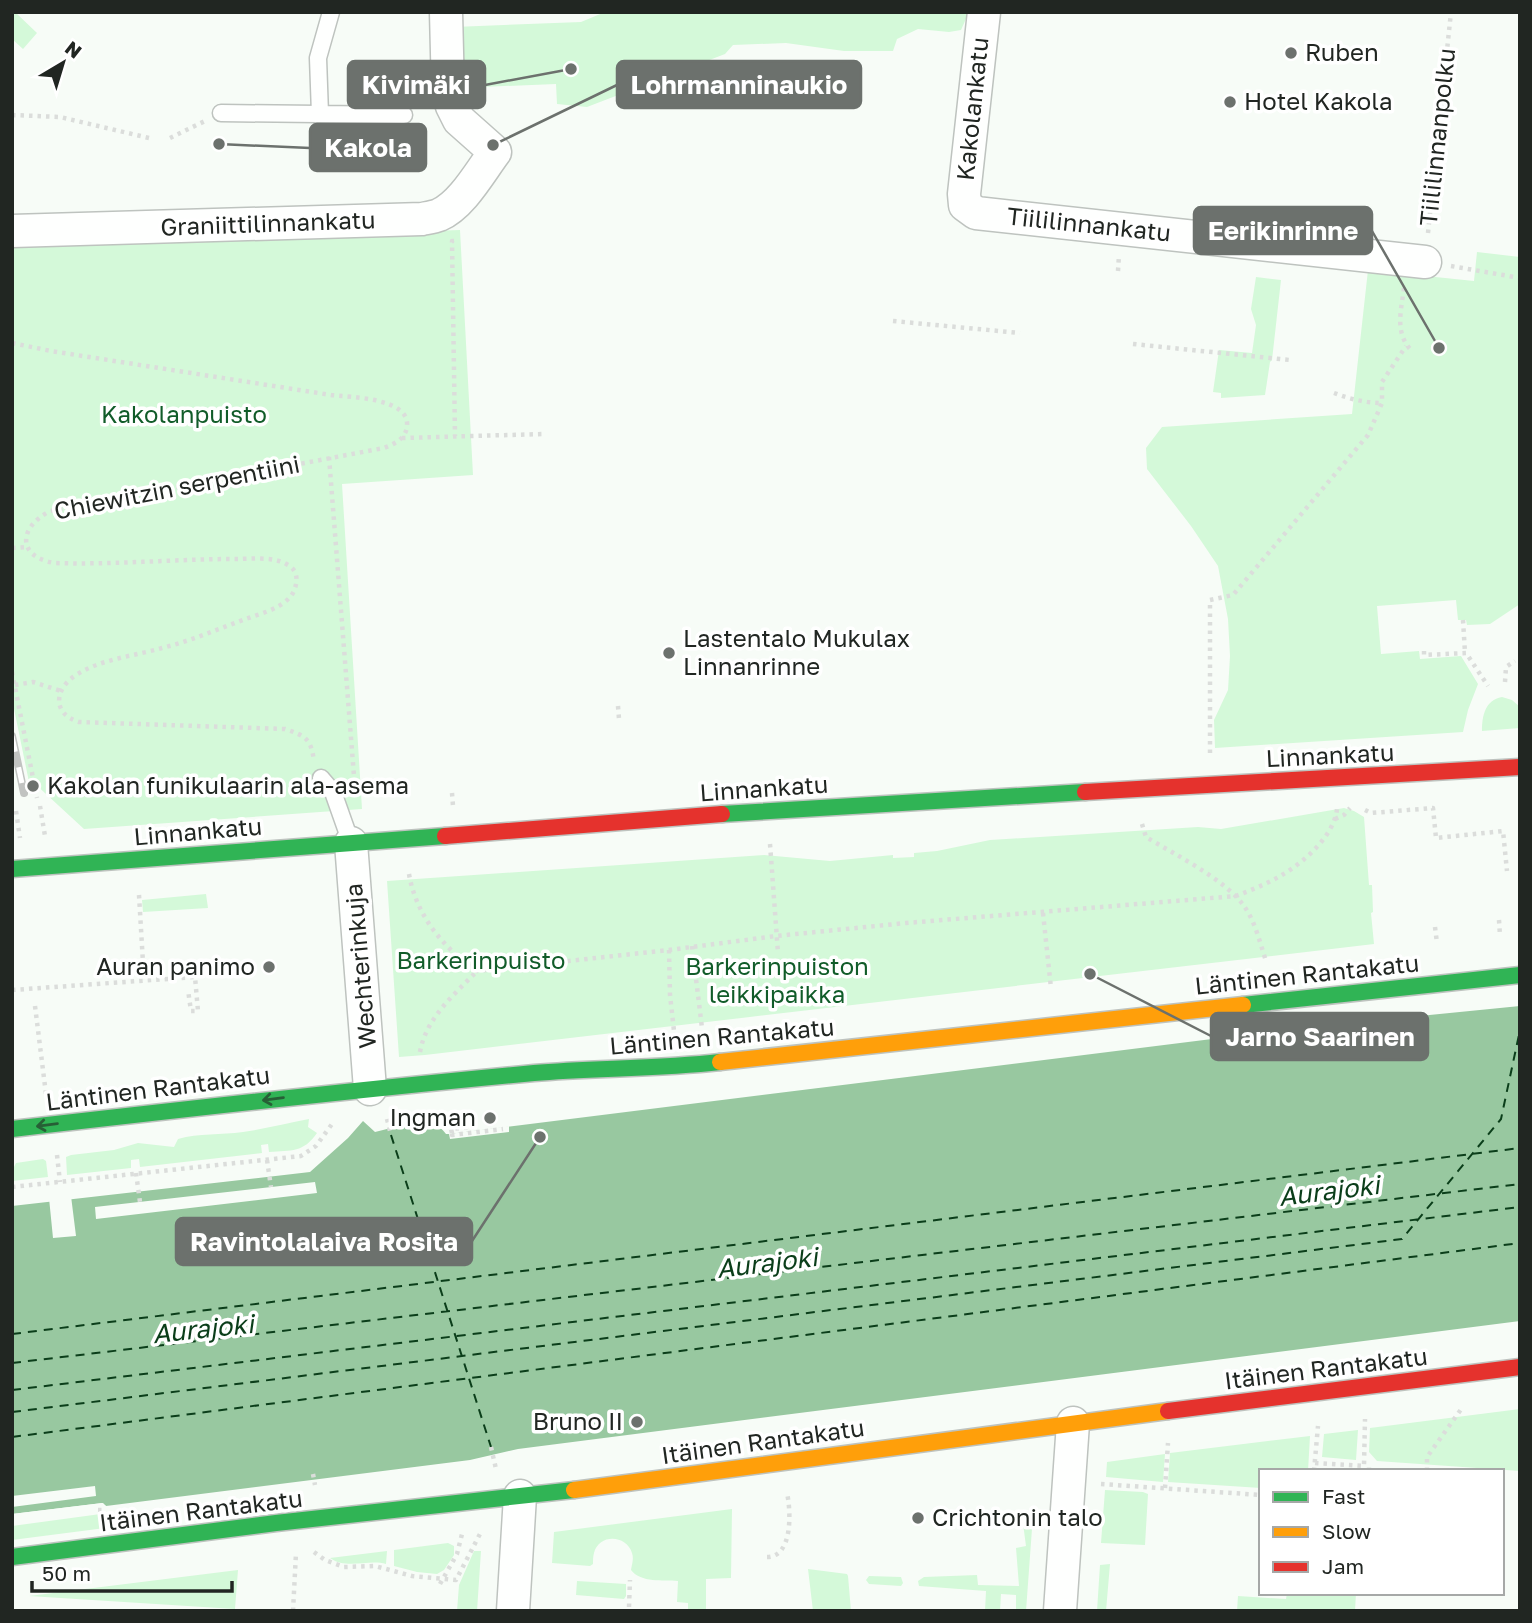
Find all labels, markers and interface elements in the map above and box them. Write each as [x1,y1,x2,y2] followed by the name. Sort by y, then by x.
[28,28,98,98] north arrow
[61,36,87,63] text: N
[950,36,993,182] street label: Kakolankatu
[1305,37,1379,66] place label: Ruben
[1283,45,1299,61] marker: Ruben
[1413,46,1460,227] street label: Tiililinnanpolku
[348,61,485,108] callout: Kivimäki
[617,61,861,108] callout: Lohrmanninaukio
[362,69,470,100] text: Kivimäki
[631,69,847,100] text: Lohrmanninaukio
[1244,86,1392,115] place label: Hotel Kakola
[1222,94,1238,110] marker: Hotel Kakola
[310,124,426,171] callout: Kakola
[324,132,412,163] text: Kakola
[1006,200,1173,247] street label: Tiililinnankatu
[160,204,376,241] street label: Graniittilinnankatu
[1194,207,1372,254] callout: Eerikinrinne
[1208,215,1358,246] text: Eerikinrinne
[101,399,267,428] park label: Kakolanpuisto
[52,448,302,525] street label: Chiewitzin serpentiini
[683,623,910,680] place label: Lastentalo Mukulax Linnanrinne
[661,645,677,661] marker: Lastentalo Mukulax Linnanrinne
[1265,737,1395,772] street label: Linnankatu
[699,769,829,806] street label: Linnankatu
[47,770,409,799] place label: Kakolan funikulaarin ala-asema
[25,778,41,794] marker: Kakolan funikulaarin ala-asema
[132,810,263,851] street label: Linnankatu
[338,882,381,1050] street label: Wechterinkuja
[397,945,565,974] park label: Barkerinpuisto
[1193,947,1421,1000] street label: Läntinen Rantakatu
[96,951,255,980] place label: Auran panimo
[685,951,869,1008] park label: Barkerinpuiston leikkipaikka
[261,959,277,975] marker: Auran panimo
[608,1011,835,1060] street label: Läntinen Rantakatu
[1211,1013,1428,1060] callout: Jarno Saarinen
[1225,1021,1415,1052] text: Jarno Saarinen
[44,1059,272,1116] street label: Läntinen Rantakatu
[262,1093,284,1106] one-way arrow
[389,1102,476,1131] place label: Ingman
[482,1110,498,1126] marker: Ingman
[36,1119,58,1132] one-way arrow
[1277,1169,1384,1212] water label: Aurajoki
[176,1218,472,1265] callout: Ravintolalaiva Rosita
[190,1226,458,1257] text: Ravintolalaiva Rosita
[715,1241,822,1284] water label: Aurajoki
[151,1307,258,1349] water label: Aurajoki
[1222,1341,1429,1394] street label: Itäinen Rantakatu
[533,1406,623,1435] place label: Bruno II
[659,1412,866,1469] street label: Itäinen Rantakatu
[629,1414,645,1430] marker: Bruno II
[1259,1469,1504,1595] legend
[97,1483,304,1536] street label: Itäinen Rantakatu
[1322,1483,1365,1509] text: Fast
[932,1502,1103,1531] place label: Crichtonin talo
[910,1510,926,1526] marker: Crichtonin talo
[1322,1518,1371,1544] text: Slow
[32,1550,231,1594] scale bar
[1322,1553,1364,1579] text: Jam
[42,1560,91,1586] text: 50 m

